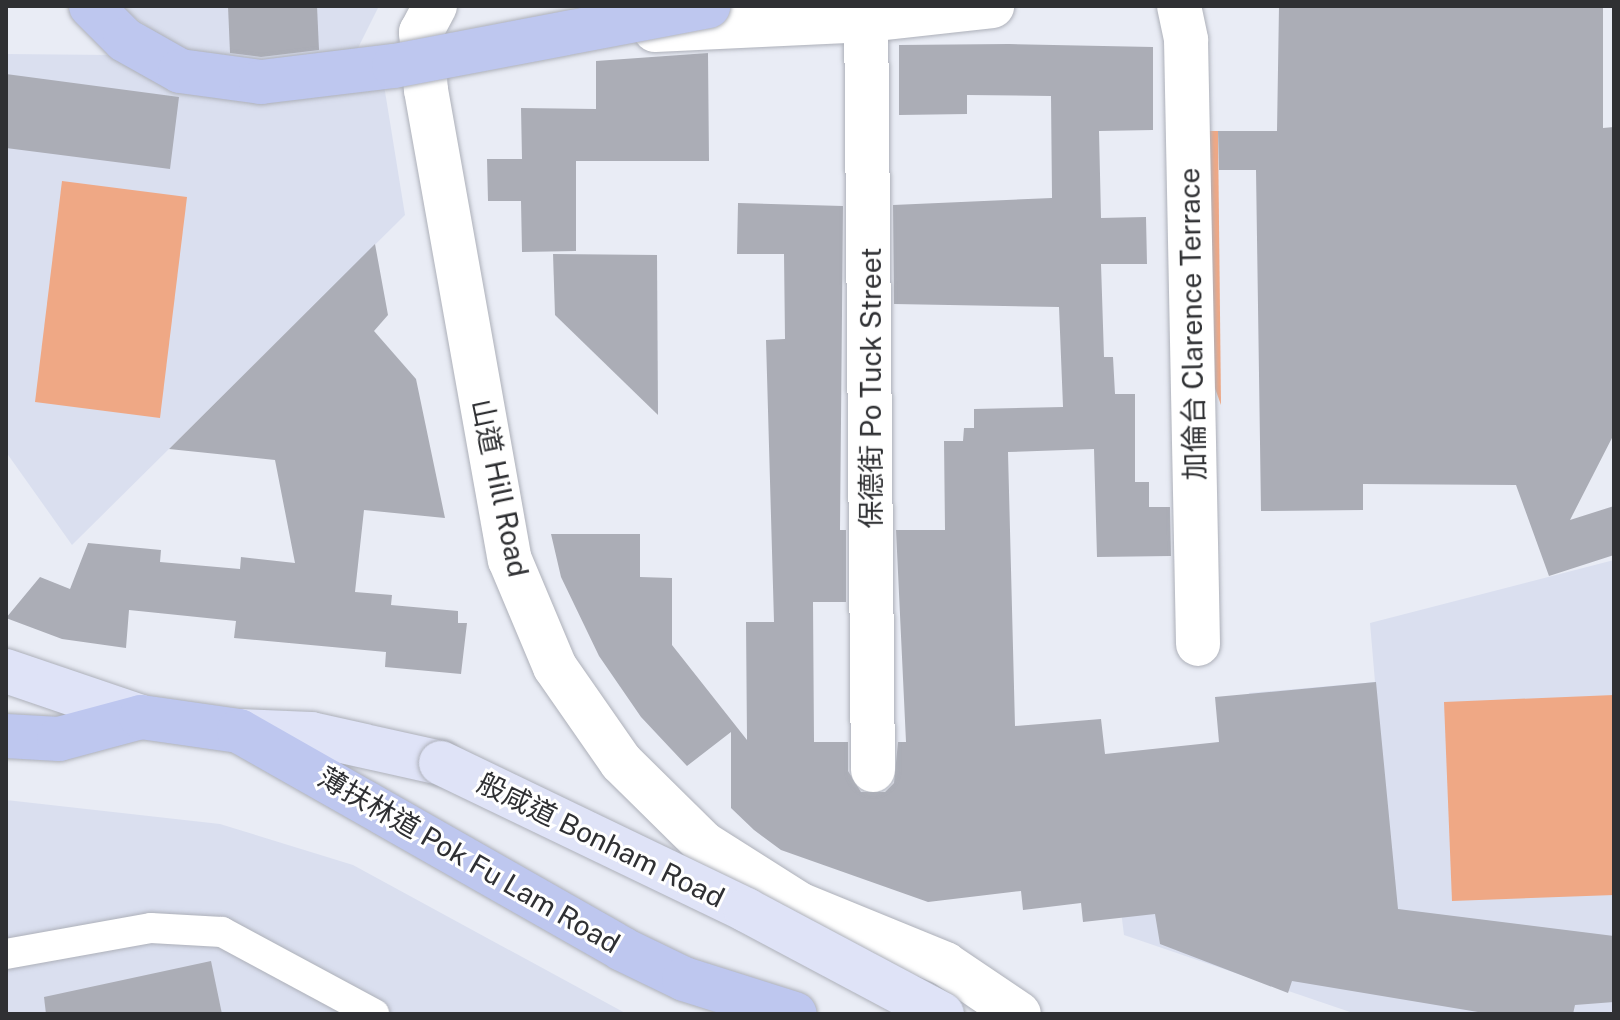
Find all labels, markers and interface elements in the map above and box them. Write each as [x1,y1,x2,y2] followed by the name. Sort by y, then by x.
[1172,167,1212,481] street label: 加倫台 Clarence Terrace
[854,247,888,529] street label: 保德街 Po Tuck Street
[465,396,535,580] street label: 山道 Hill Road
[312,760,626,960] street label: 薄扶林道 Pok Fu Lam Road
[472,766,730,914] street label: 般咸道 Bonham Road

